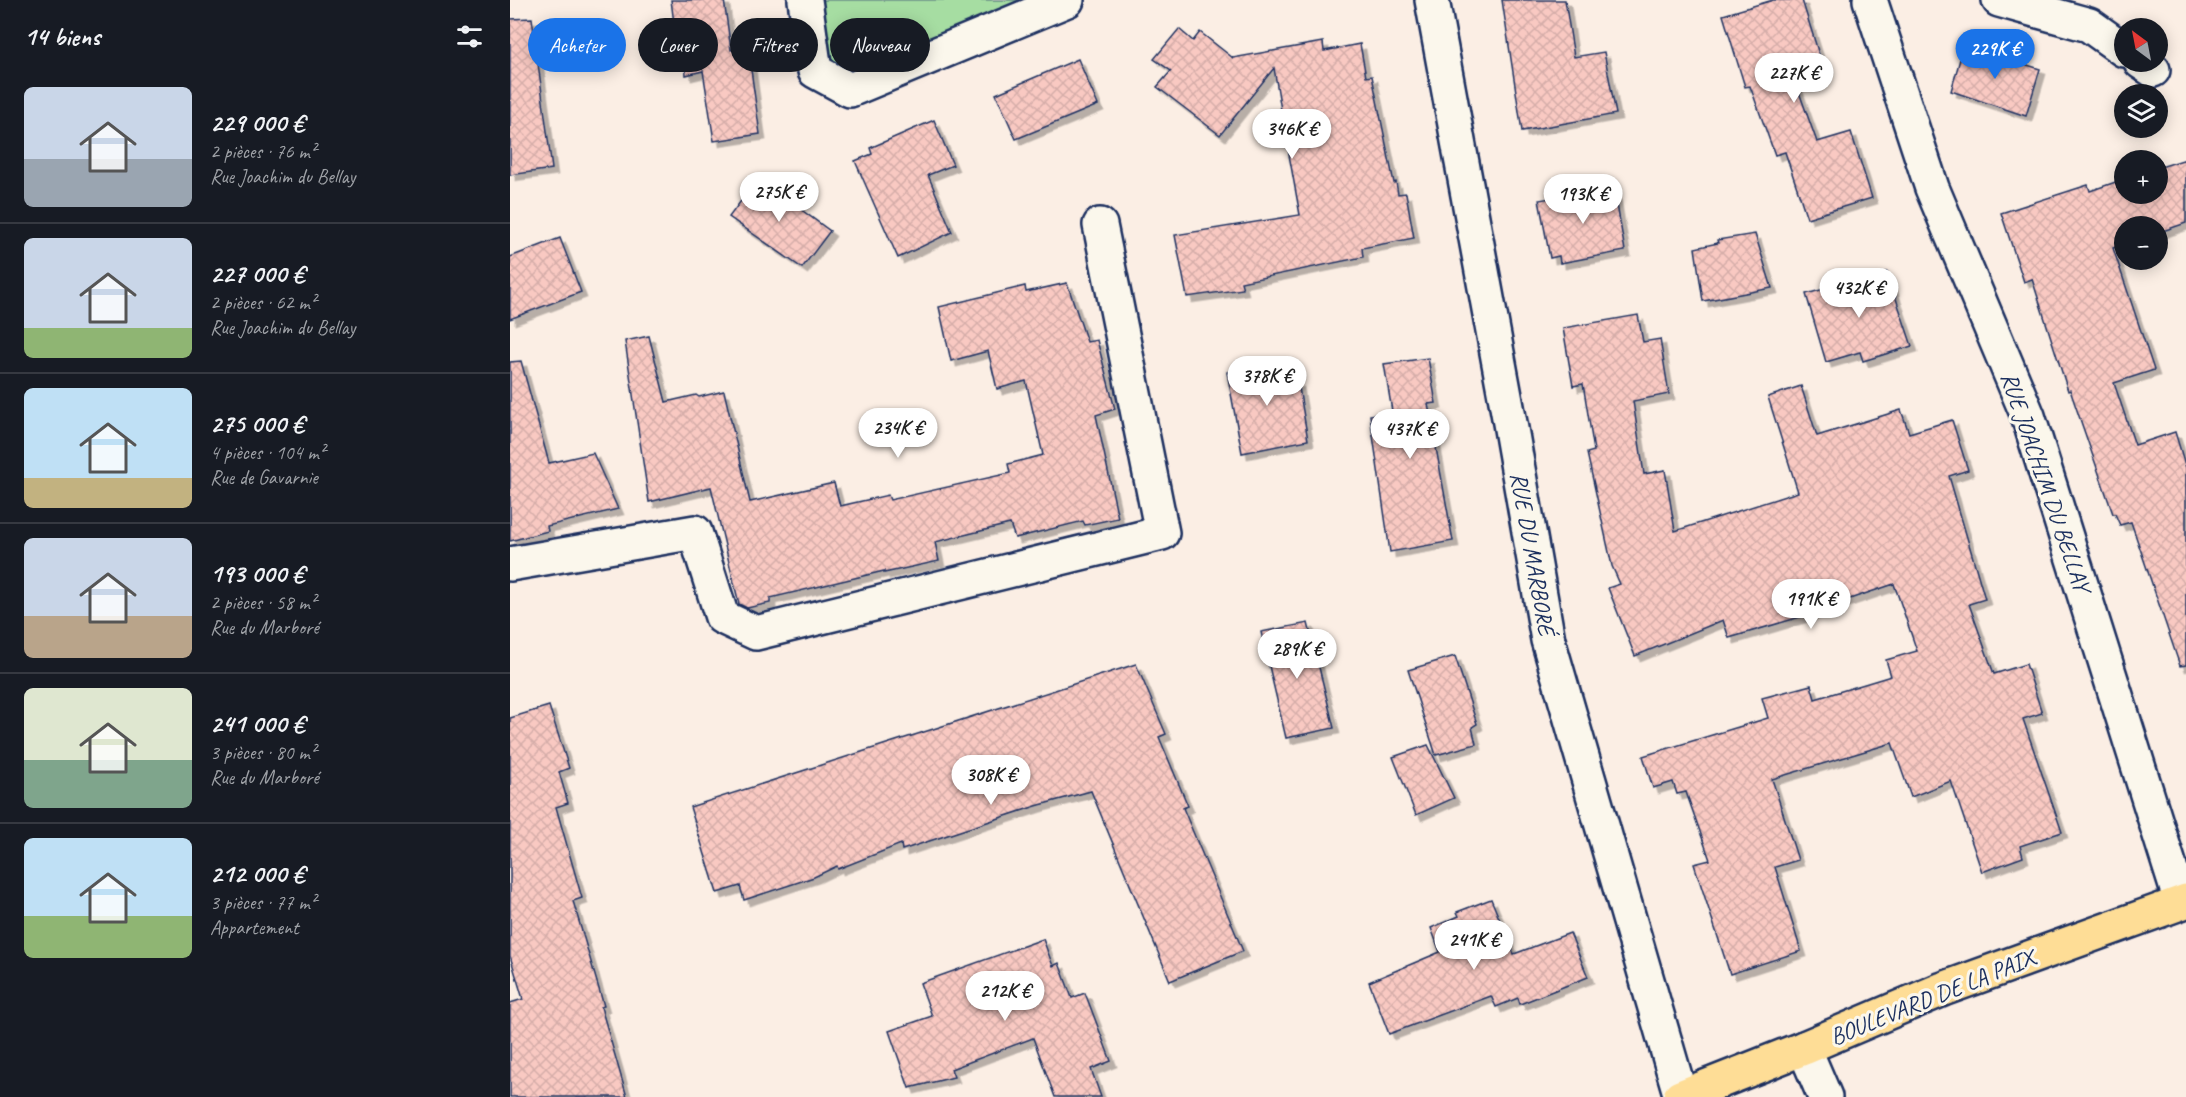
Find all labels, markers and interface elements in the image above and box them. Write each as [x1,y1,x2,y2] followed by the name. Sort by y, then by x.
[528,18,626,72] chip: Acheter
[638,18,718,72] chip: Louer
[730,18,818,72] chip: Filtres
[830,18,930,72] chip: Nouveau
[2114,18,2168,72] north arrow
[2114,18,2168,270] map controls
[24,20,100,53] text: 14 biens
[453,20,486,53] icon: filters
[1946,29,2044,80] pin: 229K €
[1970,36,2020,61] text: 229K €
[1745,53,1843,104] pin: 227K €
[1769,60,1819,85] text: 227K €
[2114,84,2168,138] button: layers
[210,106,304,139] text: 229 000 €
[1243,109,1341,160] pin: 346K €
[72,111,144,183] icon: home
[1266,116,1318,141] text: 346K €
[210,139,316,164] text: 2 pièces · 76 m²
[2114,150,2168,204] button: +
[210,164,355,189] text: Rue Joachim du Bellay
[730,172,828,223] pin: 275K €
[1534,174,1632,225] pin: 193K €
[754,179,804,204] text: 275K €
[1558,181,1608,206] text: 193K €
[2114,216,2168,270] button: −
[210,257,304,290] text: 227 000 €
[72,262,144,334] icon: home
[1810,268,1908,319] pin: 432K €
[1834,275,1885,300] text: 432K €
[210,290,316,315] text: 2 pièces · 62 m²
[210,315,355,340] text: Rue Joachim du Bellay
[1218,356,1316,407] pin: 378K €
[1242,363,1292,388] text: 378K €
[1994,368,2099,600] street label: RUE JOACHIM DU BELLAY
[210,407,304,440] text: 275 000 €
[849,408,947,459] pin: 234K €
[1361,409,1459,460] pin: 437K €
[72,412,144,484] icon: home
[873,415,924,440] text: 234K €
[1385,416,1435,441] text: 437K €
[210,440,325,465] text: 4 pièces · 104 m²
[210,465,318,490] text: Rue de Gavarnie
[1504,470,1563,641] street label: RUE DU MARBORÉ
[210,557,304,590] text: 193 000 €
[72,562,144,634] icon: home
[1762,579,1860,630] pin: 191K €
[1786,586,1836,611] text: 191K €
[210,590,316,615] text: 2 pièces · 58 m²
[210,615,319,640] text: Rue du Marboré
[1248,629,1346,680] pin: 289K €
[1272,636,1322,661] text: 289K €
[210,707,304,740] text: 241 000 €
[72,712,144,784] icon: home
[210,740,316,765] text: 3 pièces · 80 m²
[942,755,1040,806] pin: 308K €
[966,762,1017,787] text: 308K €
[210,765,319,790] text: Rue du Marboré
[210,857,304,890] text: 212 000 €
[72,862,144,934] icon: home
[210,890,316,915] text: 3 pièces · 77 m²
[210,915,299,940] text: Appartement
[1425,920,1523,971] pin: 241K €
[1449,927,1500,952] text: 241K €
[1825,941,2042,1052] street label: BOULEVARD DE LA PAIX
[956,971,1054,1022] pin: 212K €
[980,978,1031,1003] text: 212K €

